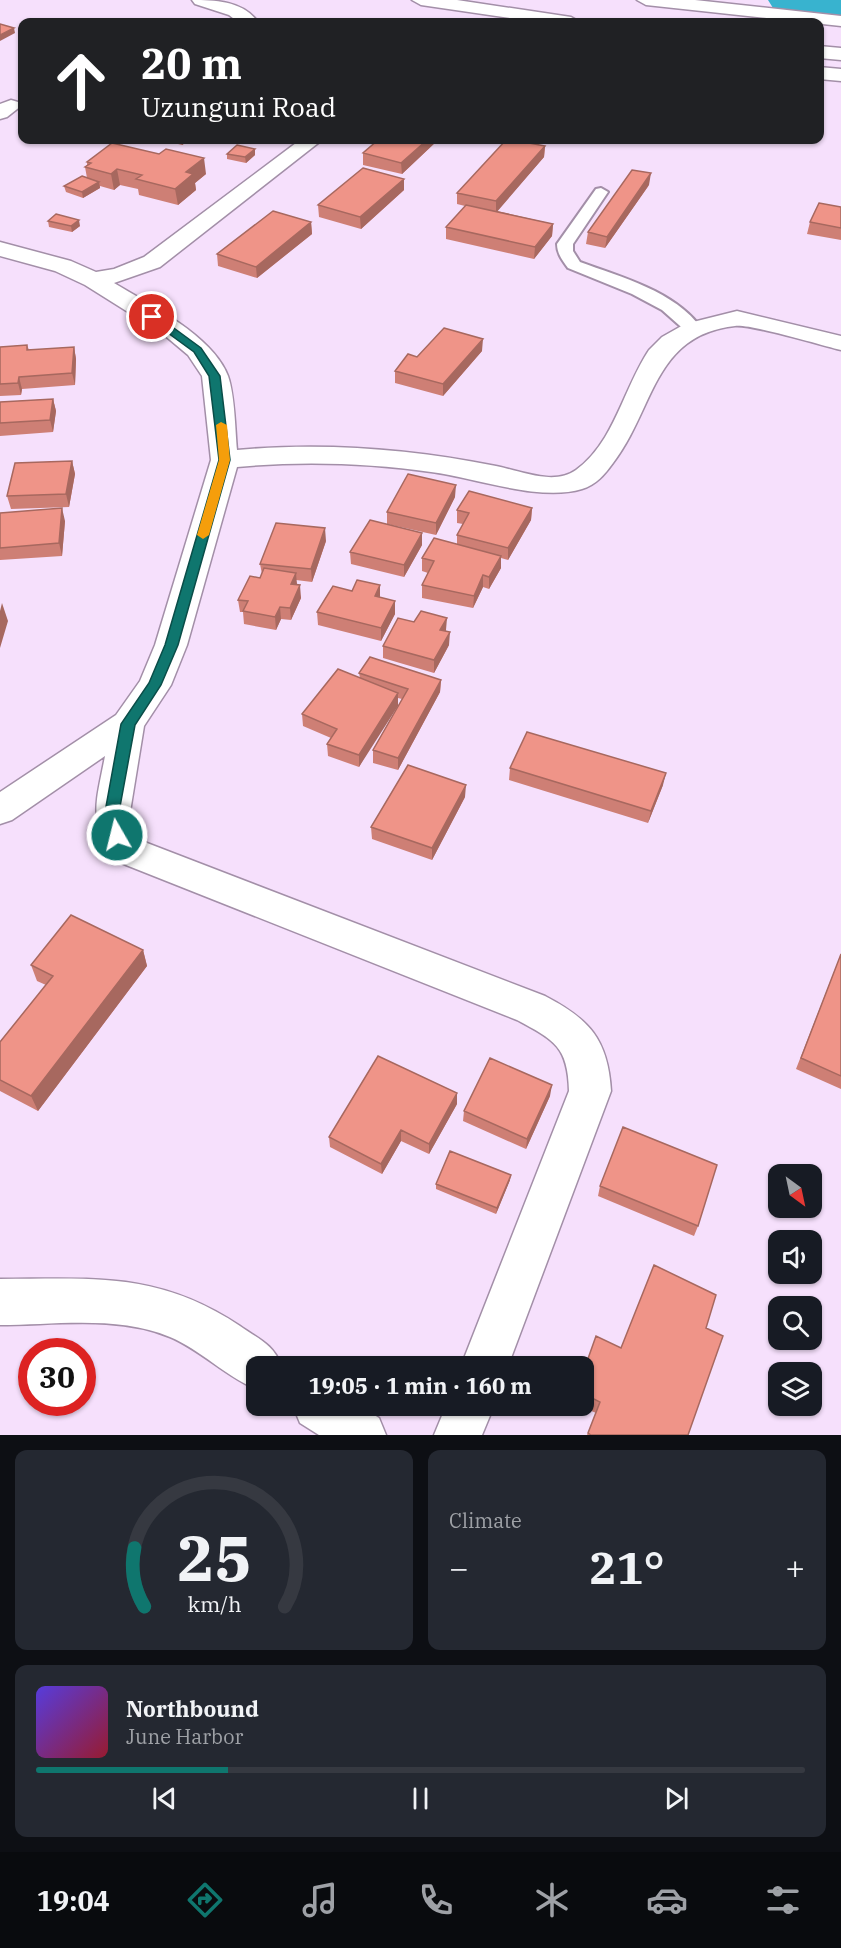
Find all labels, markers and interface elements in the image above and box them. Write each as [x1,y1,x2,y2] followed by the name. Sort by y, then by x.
[141,36,242,91] text: 20 m
[42,42,120,120] icon: ahead
[141,89,336,124] text: Uzunguni Road
[126,291,177,342] pin
[135,300,168,333] icon: arrive
[85,803,149,867] position arrow
[768,1164,822,1218] north arrow
[768,1164,822,1416] map controls
[768,1230,822,1284] button: sound
[768,1296,822,1350] button: search
[18,1338,96,1416] speed limit sign: 30
[768,1362,822,1416] button: layers
[308,1371,532,1400] text: 19:05 · 1 min · 160 m
[449,1507,522,1534] text: Climate
[177,1517,251,1598] text: 25
[589,1538,665,1596] text: 21°
[449,1546,469,1589] text: −
[785,1546,805,1589] text: +
[187,1590,241,1618] text: km/h
[126,1694,259,1723] text: Northbound
[126,1723,243,1750] text: June Harbor
[148,1782,181,1815] icon: previous
[404,1782,437,1815] icon: pause
[660,1782,693,1815] icon: next
[184,1879,226,1921] icon: directions
[299,1879,341,1921] icon: music
[415,1879,457,1921] icon: phone
[531,1879,573,1921] icon: climate
[646,1879,688,1921] icon: car
[762,1879,804,1921] icon: filters
[37,1883,110,1918] text: 19:04

